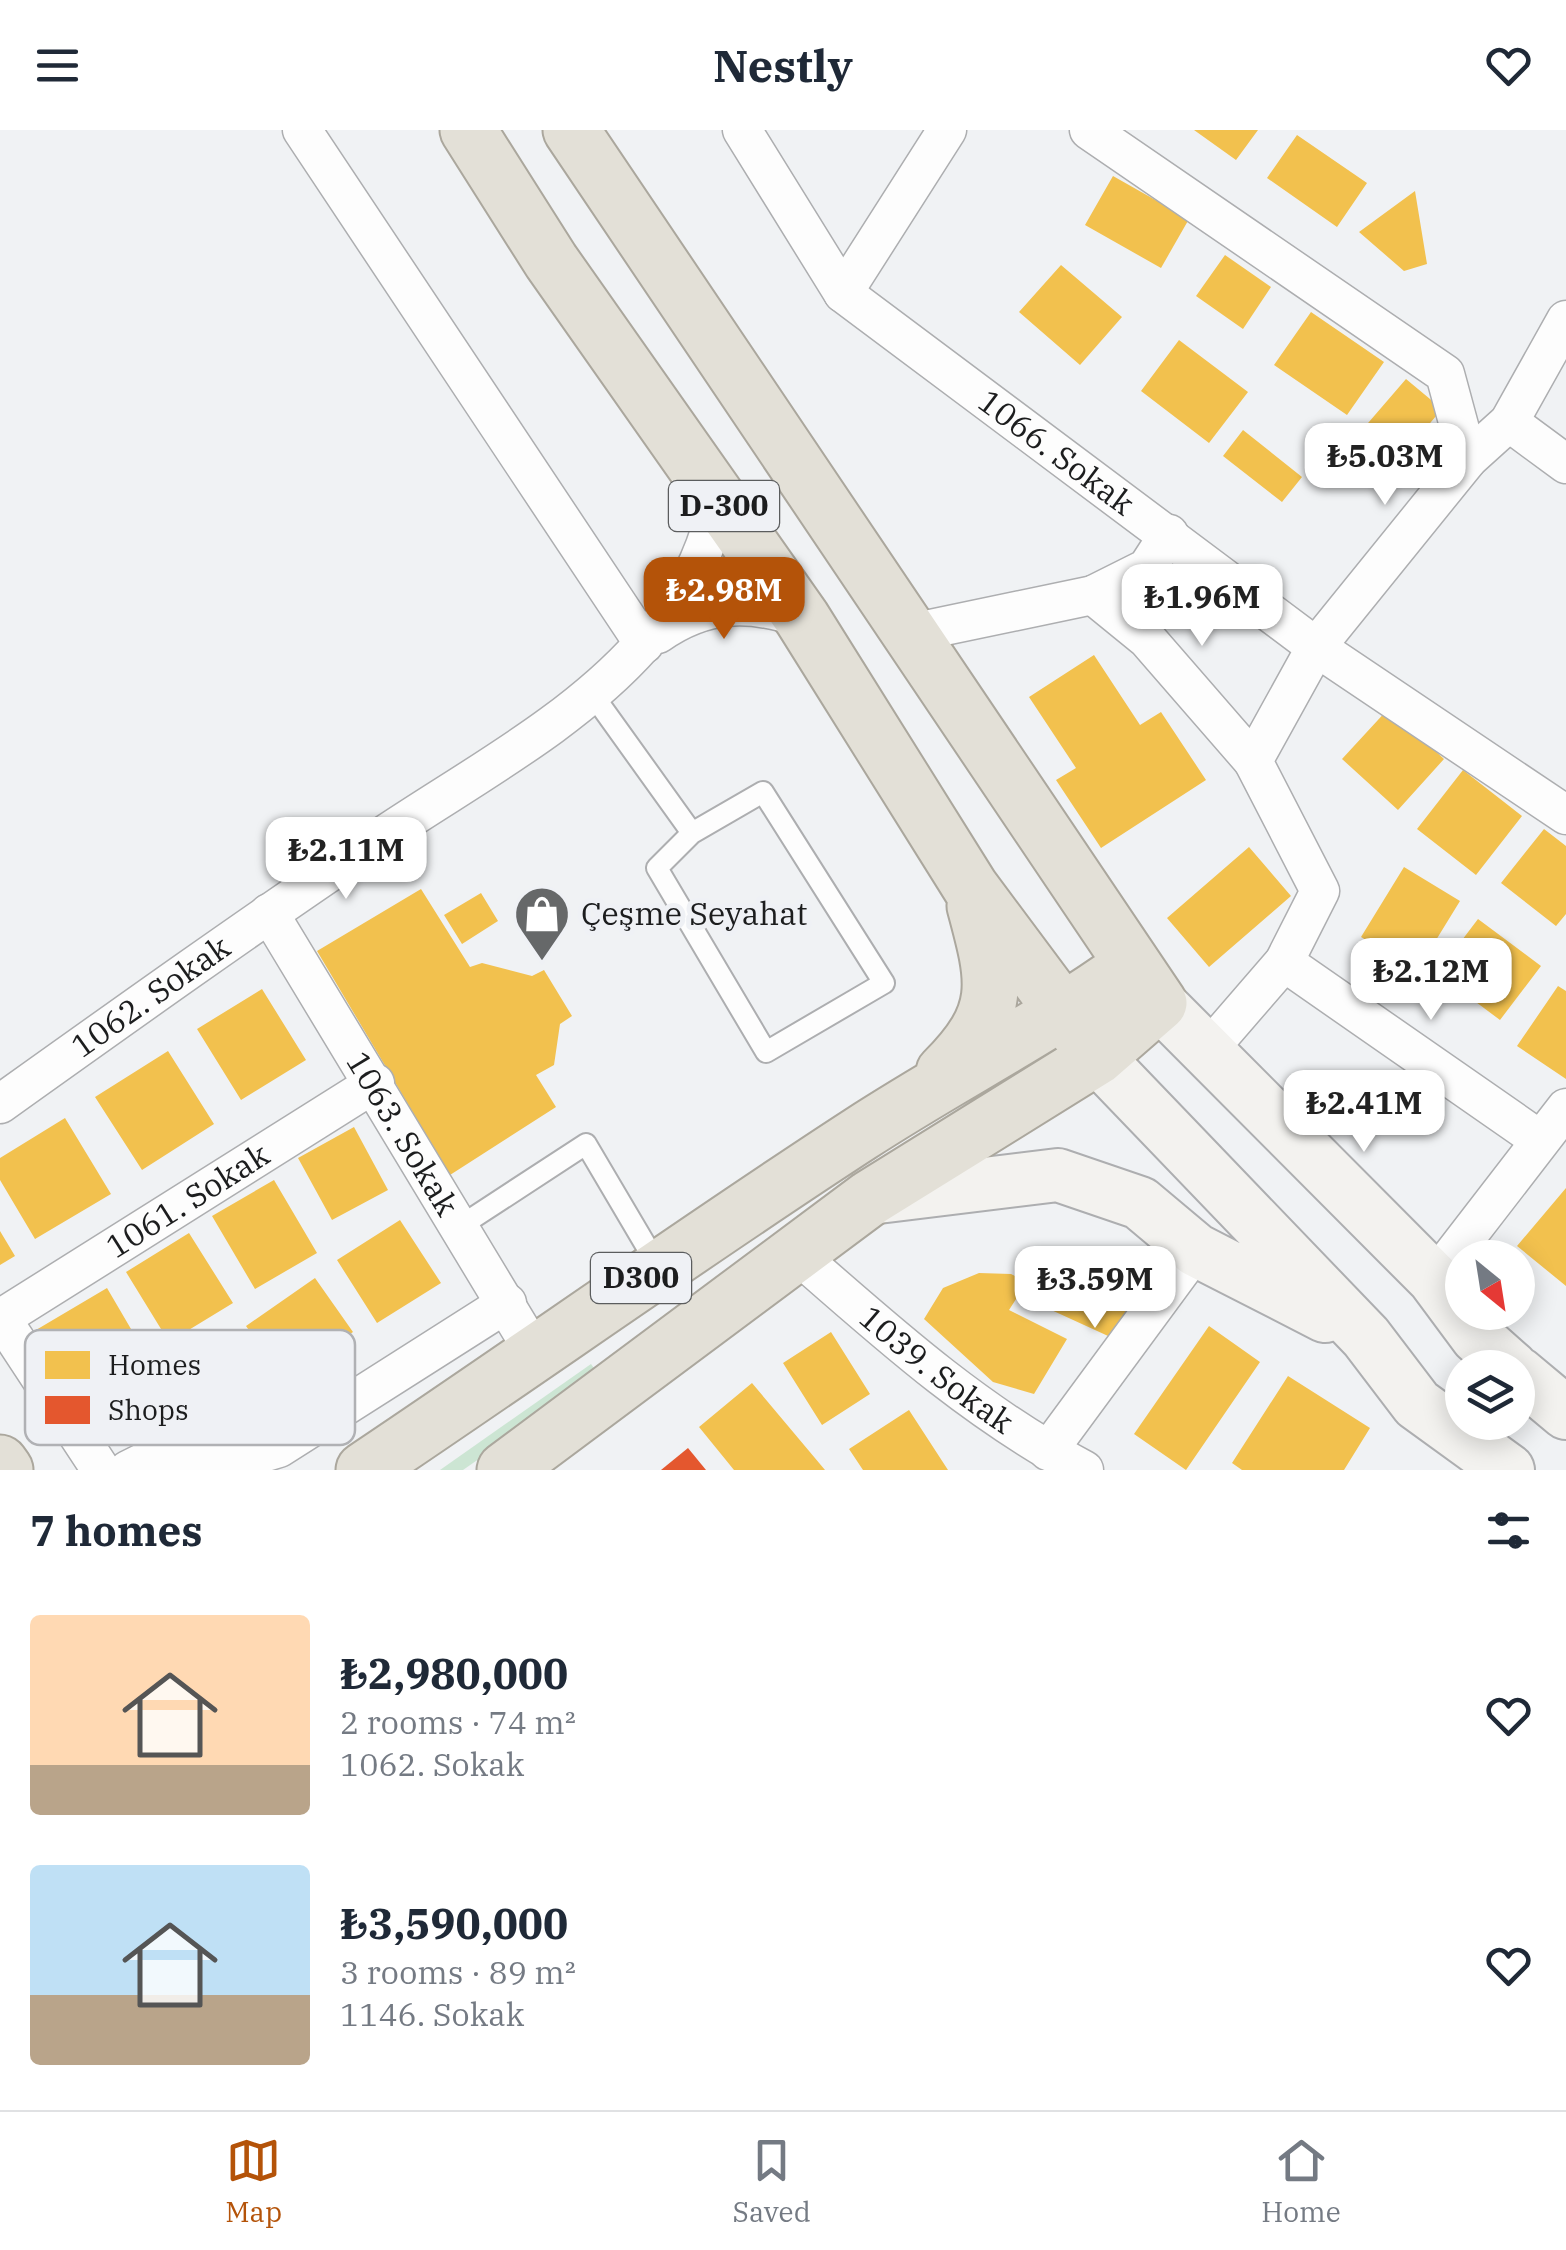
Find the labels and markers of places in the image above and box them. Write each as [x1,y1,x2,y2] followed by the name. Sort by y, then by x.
[1304,423,1466,508] pin: ₺5.03M
[643,557,805,642] pin: ₺2.98M
[1121,564,1283,649] pin: ₺1.96M
[265,817,427,902] pin: ₺2.11M
[512,884,572,963] shop icon: Çeşme Seyahat
[581,892,808,934] place label: Çeşme Seyahat
[1350,938,1512,1023] pin: ₺2.12M
[1283,1070,1445,1155] pin: ₺2.41M
[1014,1246,1176,1331] pin: ₺3.59M

